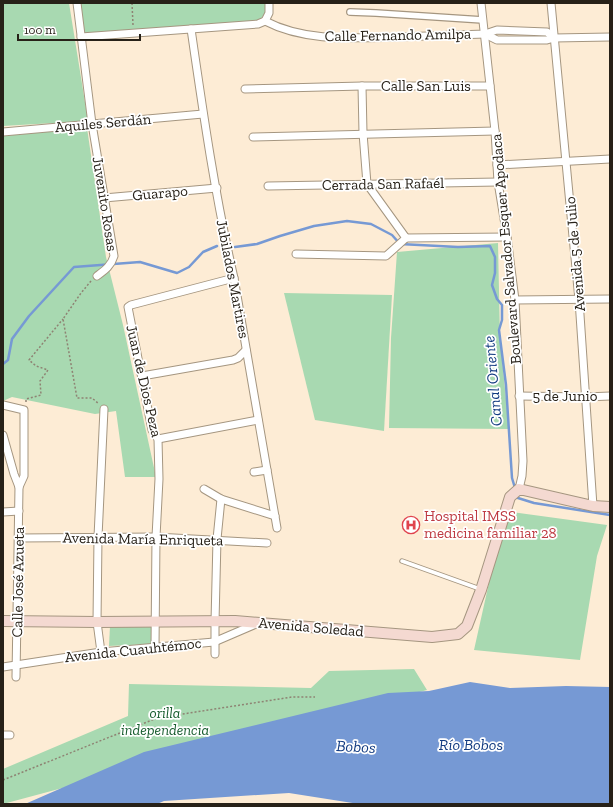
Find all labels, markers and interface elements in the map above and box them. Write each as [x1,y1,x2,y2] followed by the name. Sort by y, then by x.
[18,16,140,42] scale bar
[24,23,56,37] text: 100 m
[325,25,471,45] street label: Calle Fernando Amilpa
[381,77,471,95] street label: Calle San Luis
[54,110,152,136] street label: Aquiles Serdán
[487,133,525,365] street label: Boulevard Salvador Esquer Apodaca
[89,155,121,253] street label: Juvenito Rosas
[322,174,444,194] street label: Cerrada San Rafaél
[132,182,189,204] street label: Guarapo
[561,195,589,312] street label: Avenida 5 de Julio
[213,218,253,340] street label: Jubilados Martires
[122,323,166,439] street label: Juan de Dios Peza
[479,335,506,427] water label: Canal Oriente
[533,387,598,405] street label: 5 de Junio
[424,507,557,542] place label: Hospital IMSS medicina familiar 28
[401,515,421,535] hospital icon: Hospital IMSS medicina familiar 28
[8,526,28,638] street label: Calle José Azueta
[62,529,224,549] street label: Avenida María Enriqueta
[258,613,365,641] street label: Avenida Soledad
[64,634,202,666] street label: Avenida Cuauhtémoc
[121,704,209,739] park label: orilla independencia
[439,735,503,754] water label: Río Bobos
[336,736,376,757] water label: Bobos

